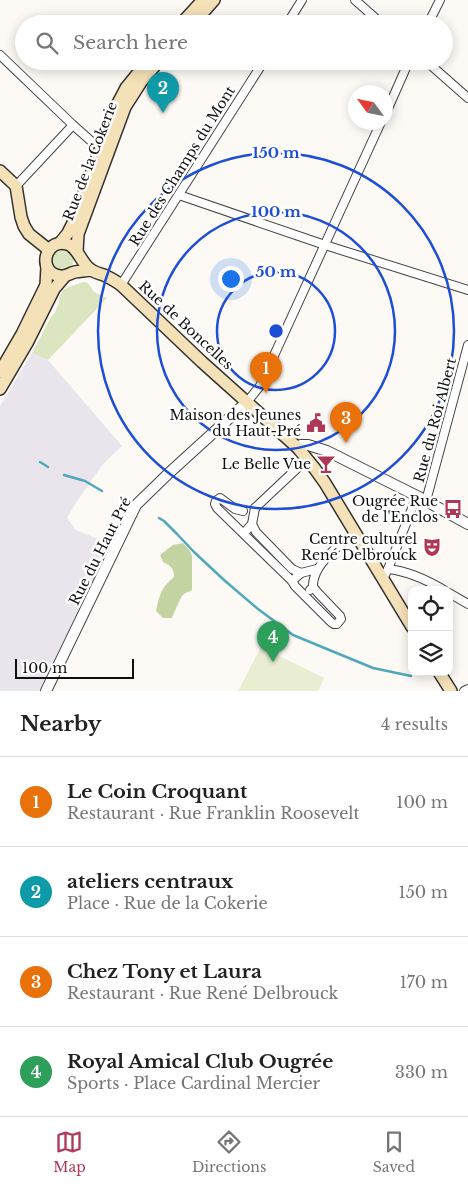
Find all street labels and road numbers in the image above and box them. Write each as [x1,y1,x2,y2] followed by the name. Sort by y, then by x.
[125,82,239,249] street label: Rue des Champs du Mont
[59,99,121,223] street label: Rue de la Cokerie
[135,277,237,373] street label: Rue de Boncelles
[410,355,460,484] street label: Rue du Roi Albert
[65,494,135,608] street label: Rue du Haut Pré

